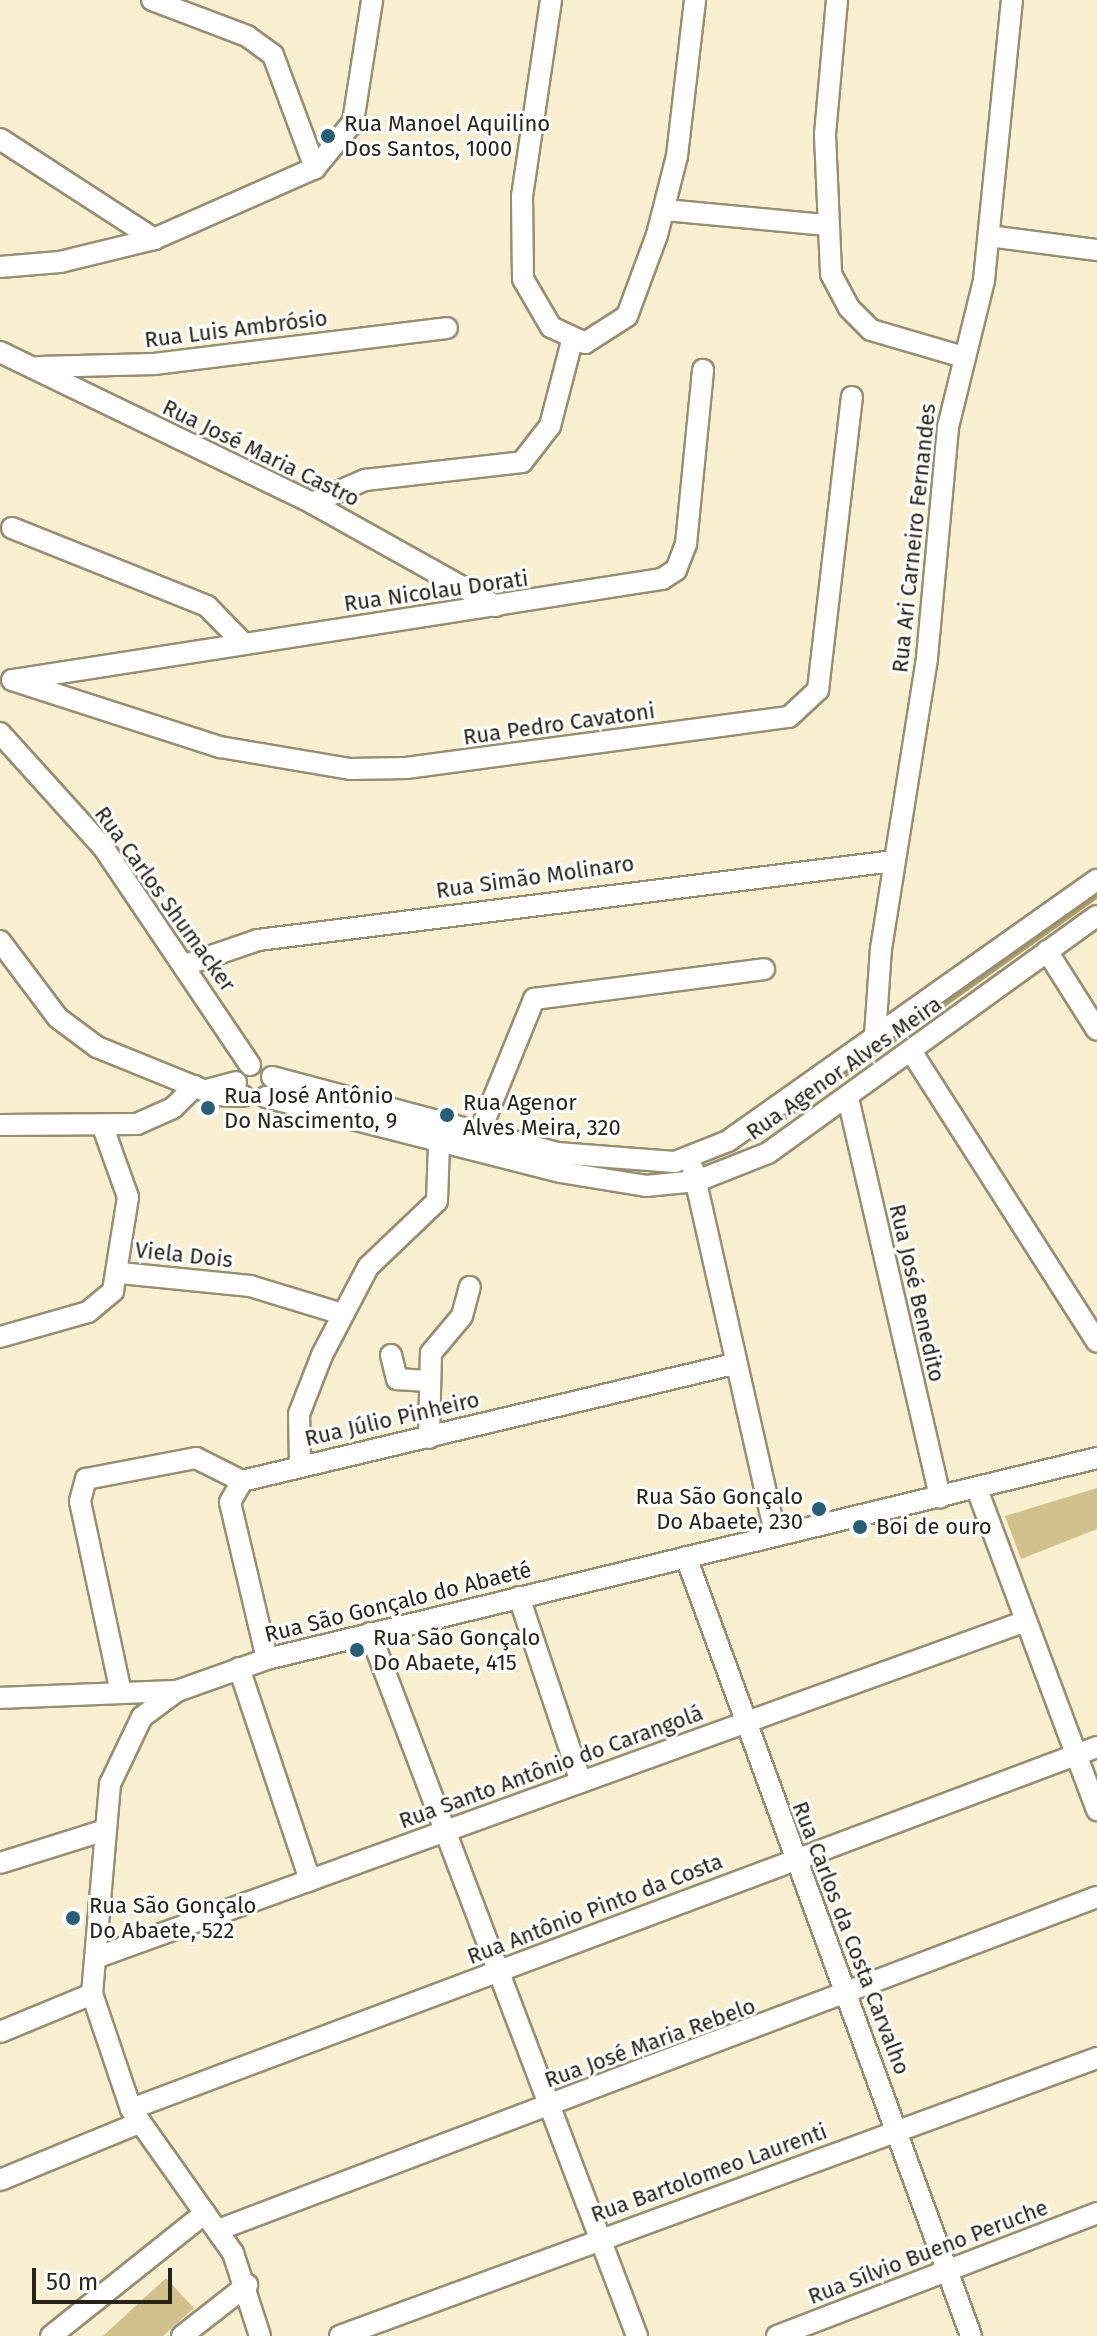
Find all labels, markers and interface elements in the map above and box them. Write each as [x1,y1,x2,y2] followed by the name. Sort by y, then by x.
[344,110,550,162] place label: Rua Manoel Aquilino Dos Santos, 1000
[319,127,337,145] marker: Rua Manoel Aquilino Dos Santos, 1000
[143,305,329,353] street label: Rua Luis Ambrósio
[158,394,364,512] street label: Rua José Maria Castro
[887,402,941,674] street label: Rua Ari Carneiro Fernandes
[342,565,530,617] street label: Rua Nicolau Dorati
[461,697,657,751] street label: Rua Pedro Cavatoni
[89,801,241,997] street label: Rua Carlos Shumacker
[434,850,636,904] street label: Rua Simão Molinaro
[741,991,947,1145] street label: Rua Agenor Alves Meira
[224,1082,397,1134] place label: Rua José Antônio Do Nascimento, 9
[463,1089,621,1140] place label: Rua Agenor Alves Meira, 320
[199,1099,217,1117] marker: Rua José Antônio Do Nascimento, 9
[438,1106,456,1124] marker: Rua Agenor Alves Meira, 320
[884,1202,950,1384] street label: Rua José Benedito
[134,1237,234,1273] street label: Viela Dois
[302,1386,482,1452] street label: Rua Júlio Pinheiro
[636,1483,803,1534] place label: Rua São Gonçalo Do Abaete, 230
[810,1500,828,1518] marker: Rua São Gonçalo Do Abaete, 230
[876,1514,992,1540] place label: Boi de ouro
[851,1518,869,1536] marker: Boi de ouro
[262,1556,534,1648] street label: Rua São Gonçalo do Abaeté
[373,1624,540,1676] place label: Rua São Gonçalo Do Abaete, 415
[348,1641,366,1659] marker: Rua São Gonçalo Do Abaete, 415
[395,1700,707,1834] street label: Rua Santo Antônio do Carangolá
[787,1798,915,2078] street label: Rua Carlos da Costa Carvalho
[464,1848,726,1970] street label: Rua Antônio Pinto da Costa
[89,1892,256,1944] place label: Rua São Gonçalo Do Abaete, 522
[64,1909,82,1927] marker: Rua São Gonçalo Do Abaete, 522
[541,1993,759,2093] street label: Rua José Maria Rebelo
[587,2118,831,2228] street label: Rua Bartolomeo Laurenti
[804,2194,1052,2310] street label: Rua Sílvio Bueno Peruche
[36,2252,176,2302] scale bar
[46,2268,98,2296] text: 50 m

